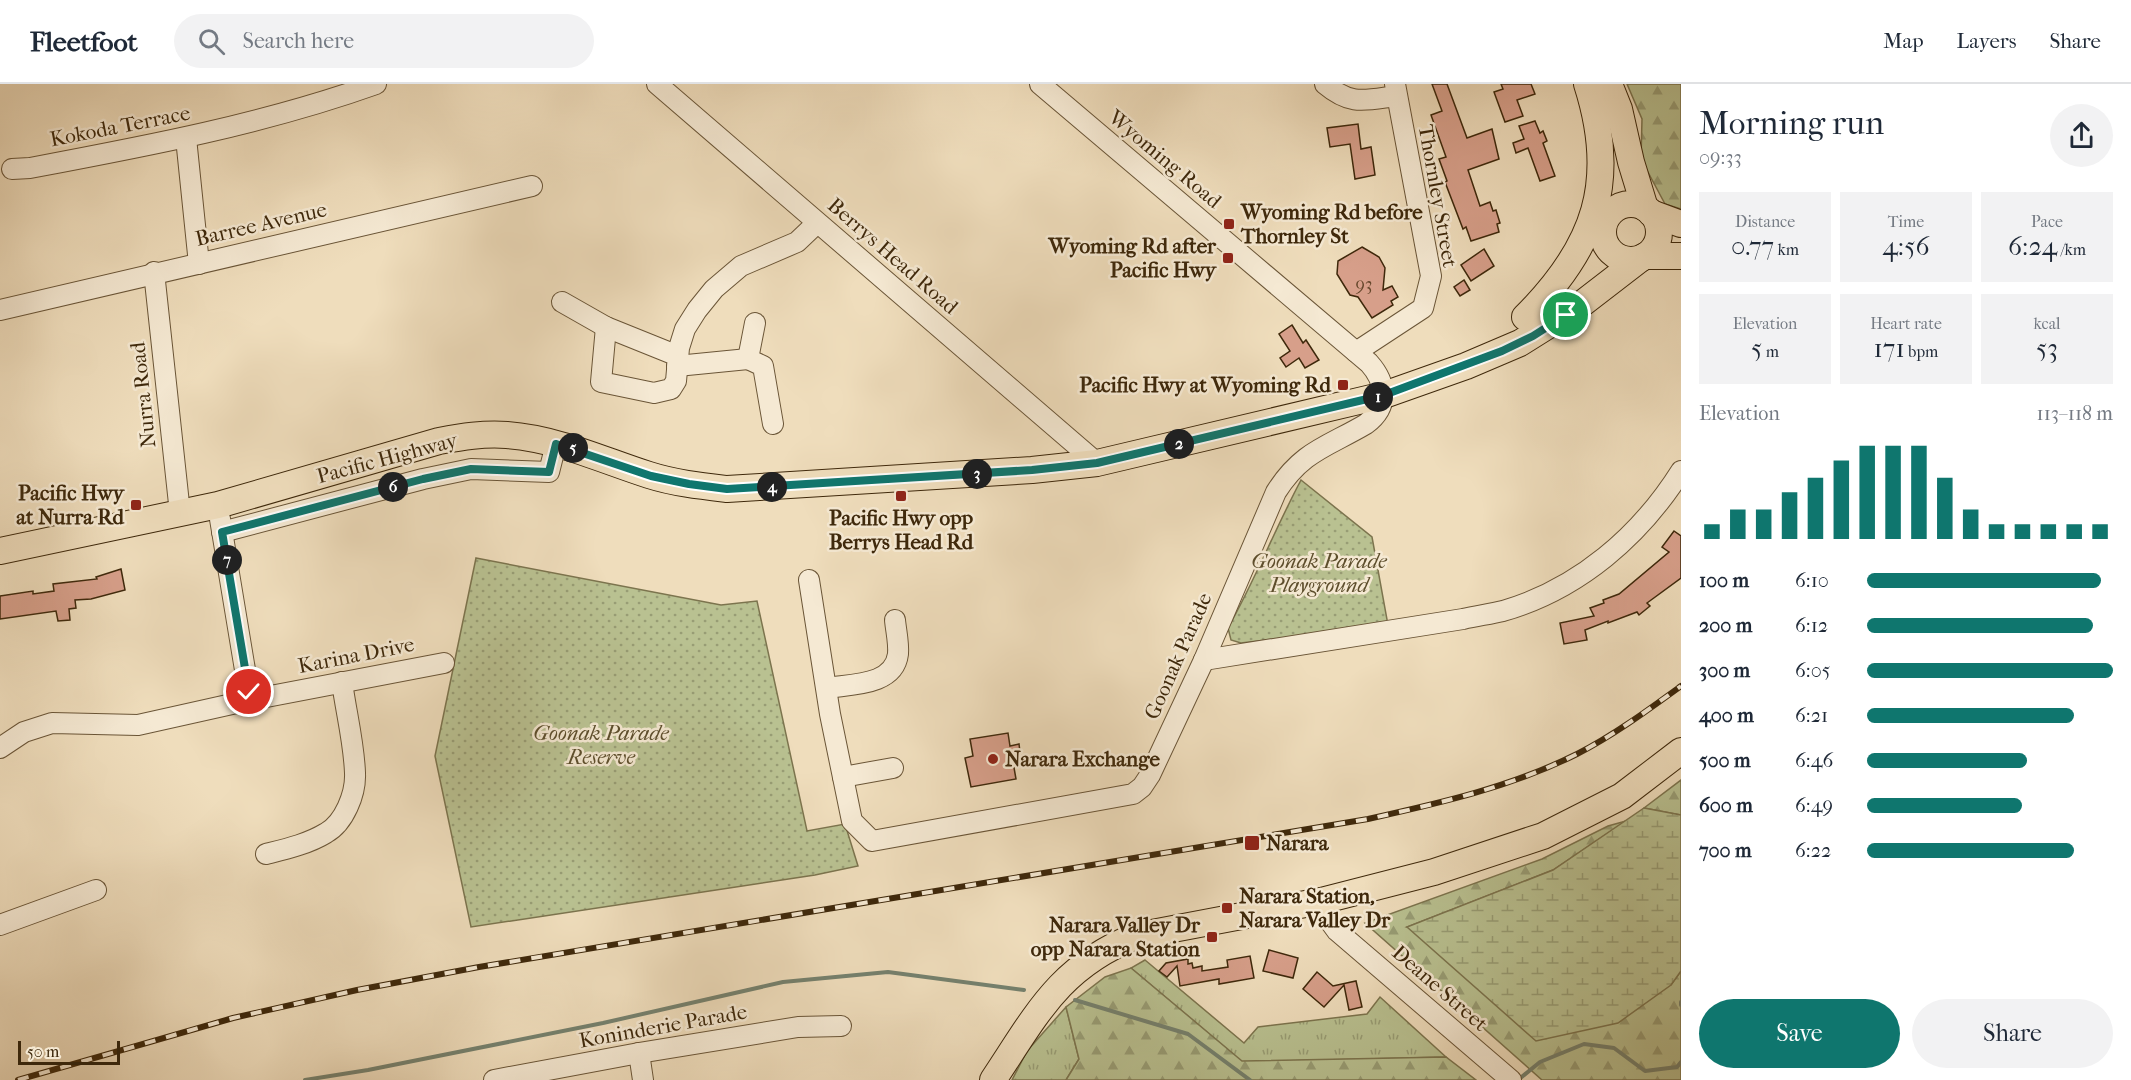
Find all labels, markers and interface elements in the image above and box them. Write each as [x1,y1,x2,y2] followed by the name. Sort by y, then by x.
[174,14,594,68] search box
[30,25,138,58] text: Fleetfoot
[195,25,228,58] icon: search
[243,28,354,54] text: Search here
[1883,29,1924,53] text: Map
[1957,29,2016,53] text: Layers
[2049,29,2101,53] text: Share
[48,101,192,151] street label: Kokoda Terrace
[1103,104,1227,213] street label: Wyoming Road
[1699,104,1884,143] text: Morning run
[2050,104,2113,167] button: share
[1414,123,1462,270] street label: Thornley Street
[1699,146,1742,169] text: 09:33
[823,193,963,319] street label: Berrys Head Road
[193,197,329,251] street label: Barree Avenue
[1240,200,1423,248] place label: Wyoming Rd before Thornley St
[1735,212,1795,231] text: Distance
[1888,212,1924,231] text: Time
[2031,212,2063,231] text: Pace
[1222,217,1236,231] marker: Wyoming Rd before Thornley St
[1731,231,1774,262] text: 0.77
[1883,231,1929,262] text: 4:56
[2008,231,2057,262] text: 6:24
[1048,234,1218,282] place label: Wyoming Rd after Pacific Hwy
[1774,240,1799,259] text: km
[2057,240,2086,259] text: /km
[1221,251,1235,265] marker: Wyoming Rd after Pacific Hwy
[1356,274,1372,295] house number: 93
[1540,289,1591,340] pin
[1549,298,1582,331] icon: arrive
[1733,314,1797,333] text: Elevation
[1870,314,1942,333] text: Heart rate
[2034,314,2060,333] text: kcal
[1751,333,1762,364] text: 5
[1874,333,1905,364] text: 171
[2036,333,2058,364] text: 53
[125,340,160,449] street label: Nurra Road
[1762,342,1779,361] text: m
[1905,342,1938,361] text: bpm
[1079,373,1332,397] place label: Pacific Hwy at Wyoming Rd
[1336,378,1350,392] marker: Pacific Hwy at Wyoming Rd
[1363,382,1393,412] pin: 1
[1375,387,1381,406] text: 1
[1699,402,1780,425] text: Elevation
[2037,402,2113,425] text: 113–118 m
[314,428,461,488] street label: Pacific Highway
[1164,429,1194,459] pin: 2
[558,433,588,463] pin: 5
[1175,434,1183,453] text: 2
[570,438,576,457] text: 5
[962,459,992,489] pin: 3
[974,464,980,483] text: 3
[378,472,408,502] pin: 6
[757,472,787,502] pin: 4
[389,477,397,496] text: 6
[767,477,777,496] text: 4
[16,481,126,529] place label: Pacific Hwy at Nurra Rd
[894,489,908,503] marker: Pacific Hwy opp Berrys Head Rd
[129,498,143,512] marker: Pacific Hwy at Nurra Rd
[829,506,974,554] place label: Pacific Hwy opp Berrys Head Rd
[212,545,242,575] pin: 7
[1251,549,1387,597] park label: Goonak Parade Playground
[223,550,231,569] text: 7
[1699,569,1749,592] text: 100 m
[1795,569,1829,592] text: 6:10
[1139,589,1217,723] street label: Goonak Parade
[1699,614,1752,637] text: 200 m
[1795,614,1828,637] text: 6:12
[296,632,416,678] street label: Karina Drive
[1699,659,1750,682] text: 300 m
[1795,659,1830,682] text: 6:05
[223,666,274,717] pin
[232,675,265,708] icon: check
[1699,704,1754,727] text: 400 m
[1795,704,1828,727] text: 6:21
[533,721,669,769] park label: Goonak Parade Reserve
[1005,747,1160,771] place label: Narara Exchange
[1699,749,1751,772] text: 500 m
[1795,749,1833,772] text: 6:46
[986,752,1000,766] marker: Narara Exchange
[1699,794,1753,817] text: 600 m
[1795,794,1833,817] text: 6:49
[1266,831,1330,855] place label: Narara
[1243,834,1261,852] marker: Narara
[1699,839,1752,862] text: 700 m
[1795,839,1831,862] text: 6:22
[1239,884,1391,932] place label: Narara Station, Narara Valley Dr
[1220,901,1234,915] marker: Narara Station, Narara Valley Dr
[1031,913,1201,961] place label: Narara Valley Dr opp Narara Station
[1205,930,1219,944] marker: Narara Valley Dr opp Narara Station
[1387,940,1493,1036] street label: Deane Street
[577,999,749,1053] street label: Koninderie Parade
[1699,999,1900,1068] button: Save
[1912,999,2113,1068] button: Share
[18,1038,120,1066] scale bar
[27,1042,59,1061] text: 50 m

